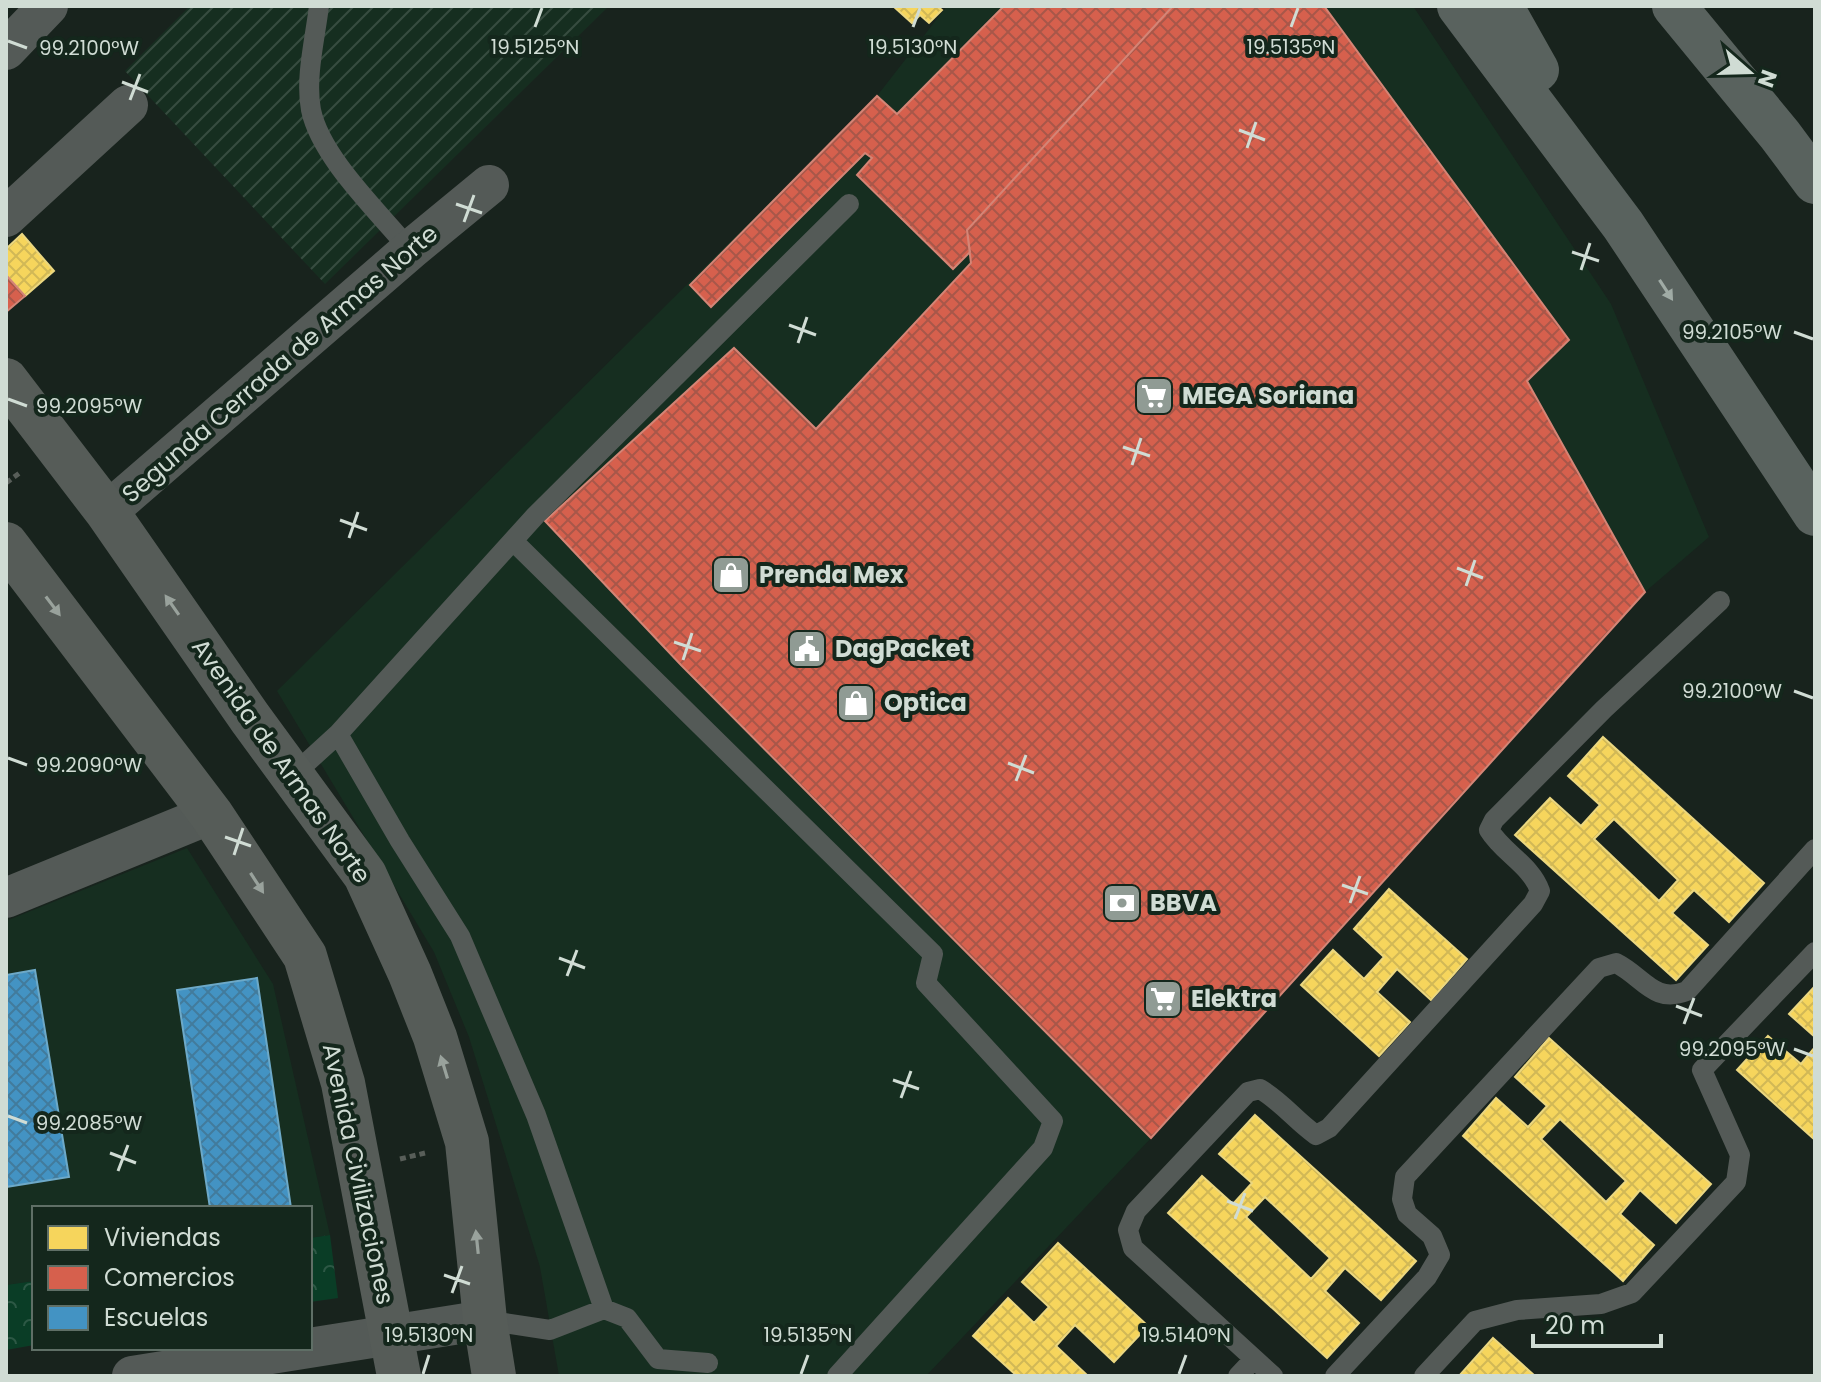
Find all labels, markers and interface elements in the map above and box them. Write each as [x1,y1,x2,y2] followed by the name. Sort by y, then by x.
[1709,32,1789,112] north arrow
[491,33,579,61] text: 19.5125°N
[869,33,957,61] text: 19.5130°N
[1247,33,1335,61] text: 19.5135°N
[39,34,140,62] text: 99.2100°W
[1750,66,1785,92] text: N
[115,217,445,510] street label: Segunda Cerrada de Armas Norte
[1659,279,1673,301] one-way arrow
[1682,318,1783,346] text: 99.2105°W
[1133,375,1175,417] supermarket icon: MEGA Soriana
[1182,379,1354,412] place label: MEGA Soriana
[36,392,143,420] text: 99.2095°W
[710,554,752,596] shop icon: Prenda Mex
[759,558,905,591] place label: Prenda Mex
[45,595,61,617] one-way arrow
[165,595,180,616] one-way arrow
[786,628,828,670] public building icon: DagPacket
[184,632,379,890] street label: Avenida de Armas Norte
[835,632,970,665] place label: DagPacket
[1682,677,1783,705] text: 99.2100°W
[835,682,877,724] shop icon: Optica
[884,686,967,719] place label: Optica
[36,751,143,779] text: 99.2090°W
[249,872,263,894] one-way arrow
[1101,882,1143,924] bank icon: BBVA
[1150,886,1217,919] place label: BBVA
[1142,978,1184,1020] supermarket icon: Elektra
[1191,982,1277,1015] place label: Elektra
[1679,1035,1786,1063] text: 99.2095°W
[315,1040,402,1307] street label: Avenida Civilizaciones
[437,1055,450,1079] one-way arrow
[36,1109,143,1137] text: 99.2085°W
[32,1206,312,1350] legend
[104,1221,221,1254] text: Viviendas
[470,1229,483,1254] one-way arrow
[104,1261,235,1294] text: Comercios
[1533,1298,1661,1348] scale bar
[104,1301,208,1334] text: Escuelas
[1545,1309,1605,1342] text: 20 m
[385,1321,473,1349] text: 19.5130°N
[764,1321,852,1349] text: 19.5135°N
[1141,1321,1231,1349] text: 19.5140°N

